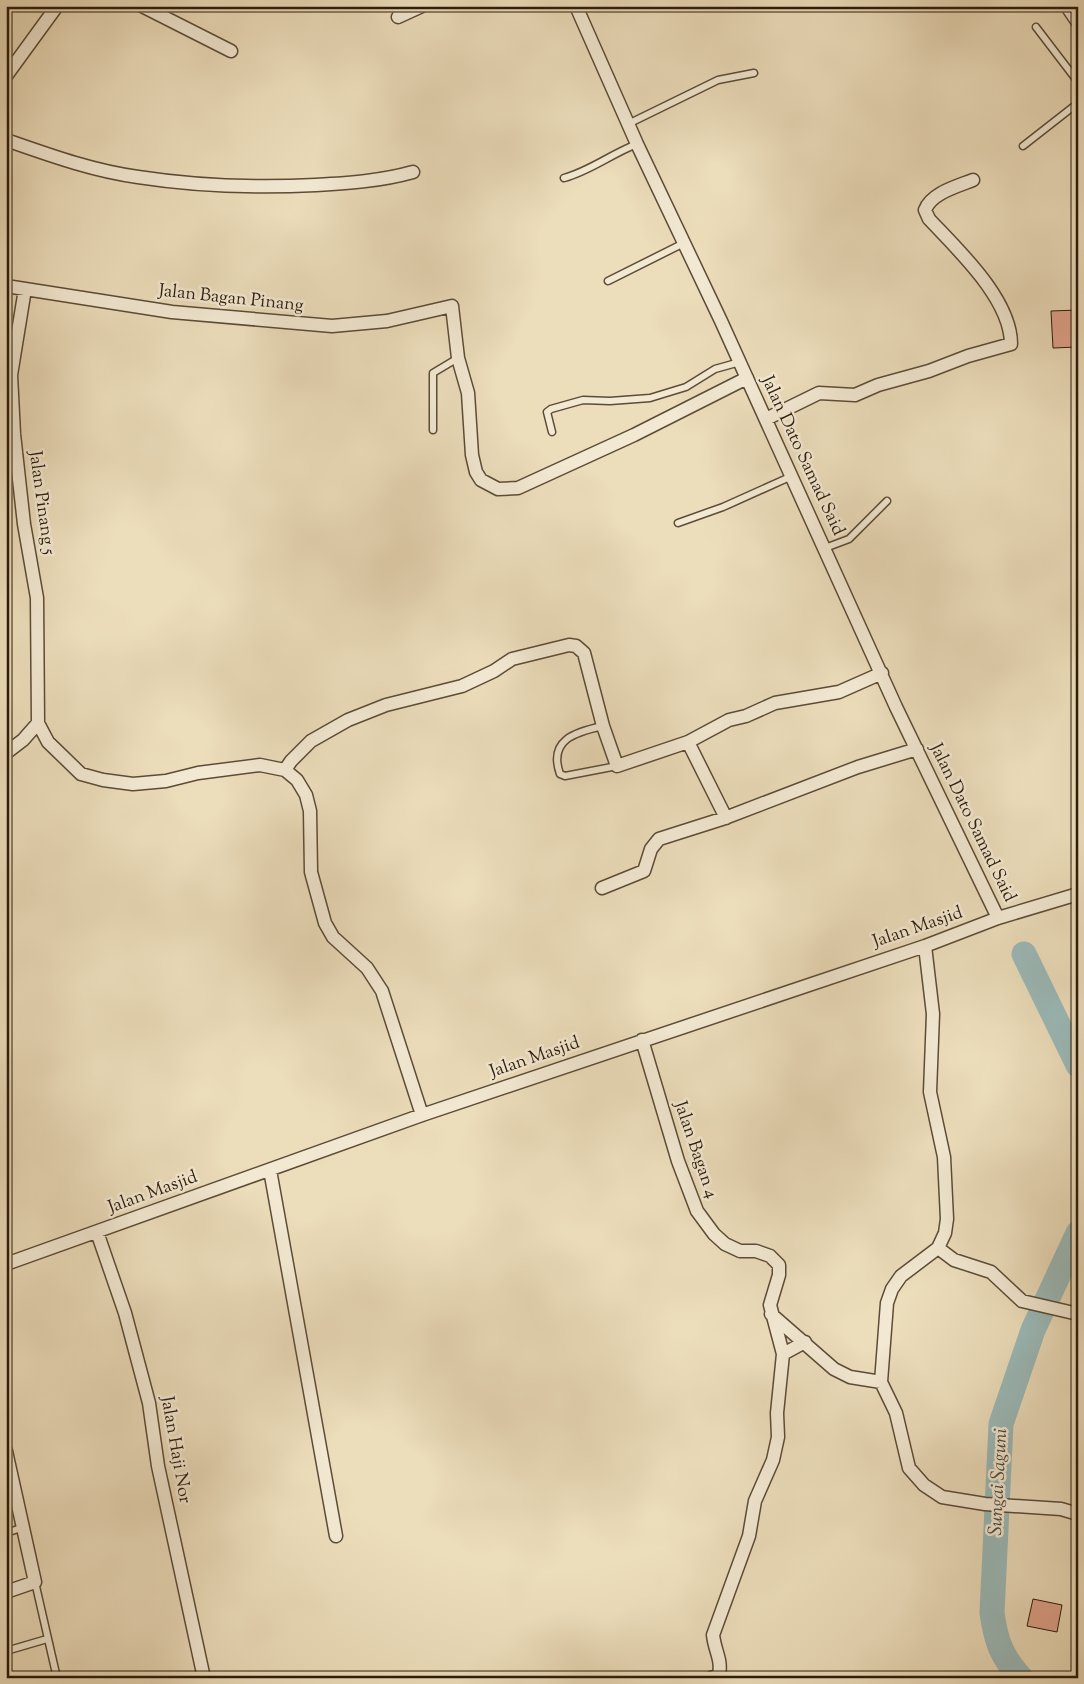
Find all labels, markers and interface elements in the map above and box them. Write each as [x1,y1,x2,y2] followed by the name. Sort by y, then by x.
[156,278,305,320] street label: Jalan Bagan Pinang
[753,371,850,540] street label: Jalan Dato Samad Said
[21,448,61,557] street label: Jalan Pinang 5
[922,738,1022,907] street label: Jalan Dato Samad Said
[869,900,966,956] street label: Jalan Masjid
[486,1030,583,1086] street label: Jalan Masjid
[666,1097,724,1202] street label: Jalan Bagan 4
[104,1165,201,1222] street label: Jalan Masjid
[153,1393,197,1506] street label: Jalan Haji Nor
[983,1428,1015,1536] water label: Sungai Saguni

